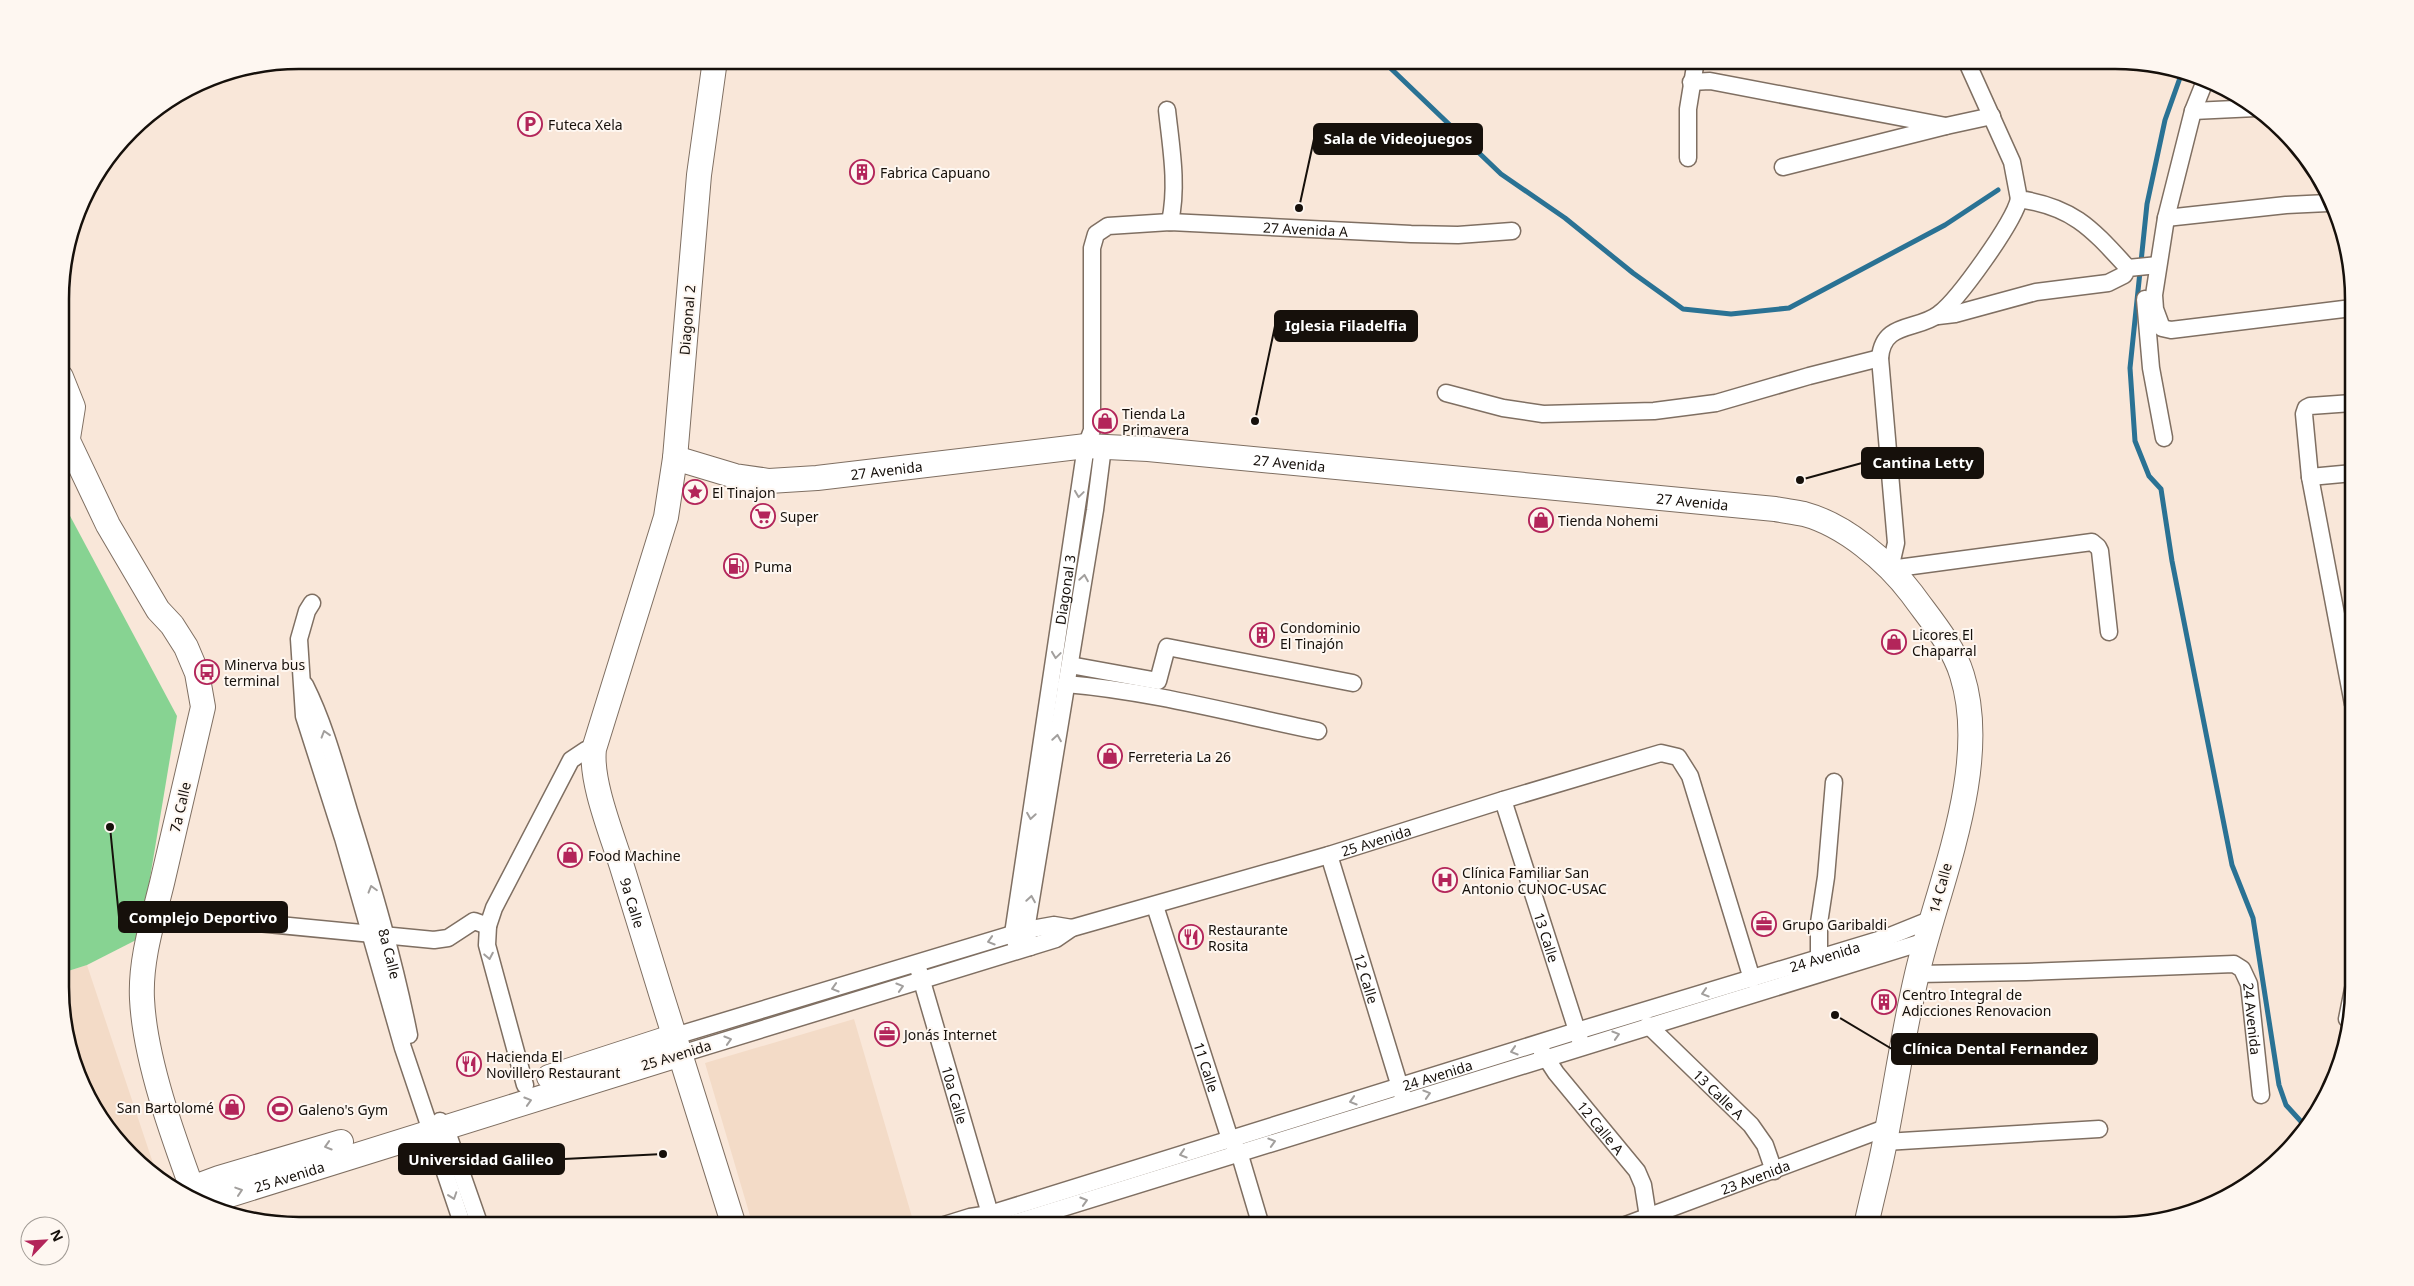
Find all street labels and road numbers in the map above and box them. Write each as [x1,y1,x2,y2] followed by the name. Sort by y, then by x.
[1263,217,1348,240] street label: 27 Avenida A
[674,284,700,356] street label: Diagonal 2
[1252,450,1326,475] street label: 27 Avenida
[849,456,923,483] street label: 27 Avenida
[1655,488,1729,514] street label: 27 Avenida
[1050,553,1079,626] street label: Diagonal 3
[165,780,195,834] street label: 7a Calle
[1339,820,1413,860] street label: 25 Avenida
[1924,861,1956,915] street label: 14 Calle
[616,875,650,930] street label: 9a Calle
[1530,910,1564,965] street label: 13 Calle
[375,926,406,981] street label: 8a Calle
[1787,937,1862,976] street label: 24 Avenida
[1350,951,1383,1006] street label: 12 Calle
[2239,982,2266,1056] street label: 24 Avenida
[639,1035,713,1075] street label: 25 Avenida
[1190,1039,1224,1094] street label: 11 Calle
[1400,1055,1475,1094] street label: 24 Avenida
[938,1064,973,1126] street label: 10a Calle
[1689,1065,1749,1123] street label: 13 Calle A
[1573,1097,1629,1158] street label: 12 Calle A
[1718,1155,1792,1198] street label: 23 Avenida
[252,1156,326,1196] street label: 25 Avenida

